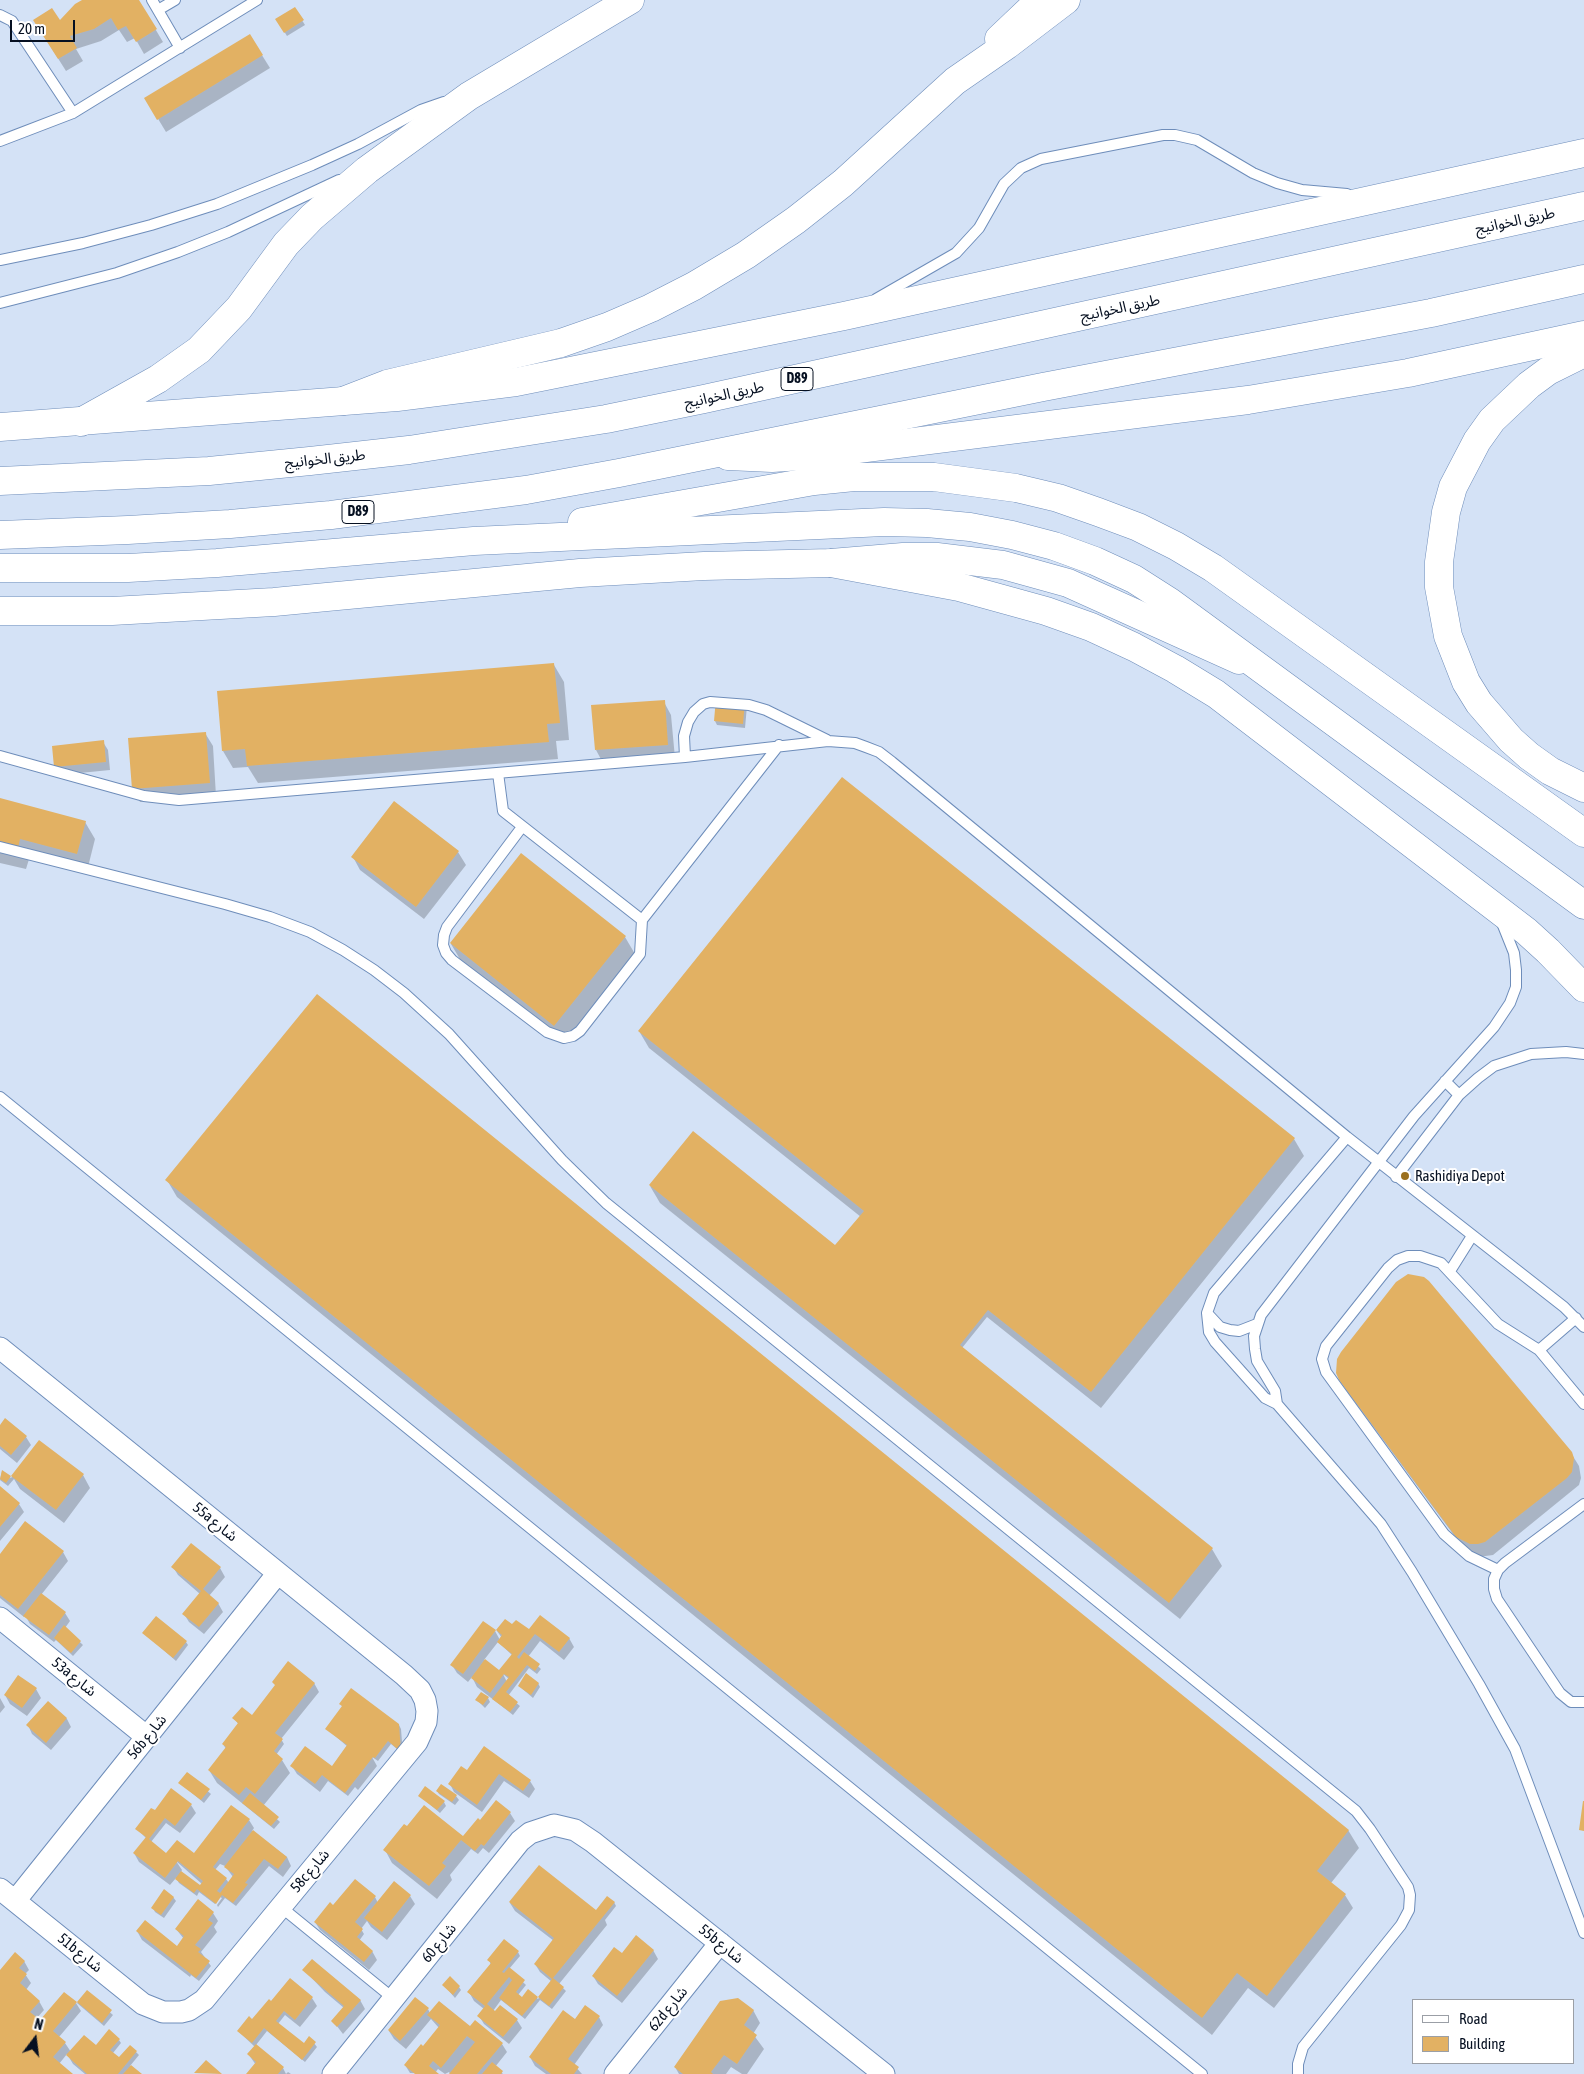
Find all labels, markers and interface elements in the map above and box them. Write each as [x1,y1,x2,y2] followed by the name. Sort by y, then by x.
[12,10,78,42] scale bar
[18,20,45,37] text: 20 m
[1473,204,1557,238] street label: طريق الخوانيج
[1078,291,1162,325] street label: طريق الخوانيج
[781,368,813,390] road number: D89
[682,378,766,412] street label: طريق الخوانيج
[284,446,366,472] street label: طريق الخوانيج
[342,501,374,524] road number: D89
[1415,1167,1505,1185] place label: Rashidiya Depot
[1399,1170,1411,1182] marker: Rashidiya Depot
[189,1499,241,1545] street label: 55a شارع
[48,1654,100,1700] street label: 53a شارع
[123,1711,171,1763] street label: 56b شارع
[287,1846,333,1896] street label: 58c شارع
[418,1920,460,1966] street label: شارع 60
[695,1920,747,1968] street label: 55b شارع
[54,1929,106,1977] street label: 51b شارع
[644,1983,692,2035] street label: 62d شارع
[1412,1999,1574,2064] legend
[1459,2010,1488,2027] text: Road
[10,2014,60,2064] north arrow
[33,2016,45,2033] text: N
[1459,2035,1505,2052] text: Building

